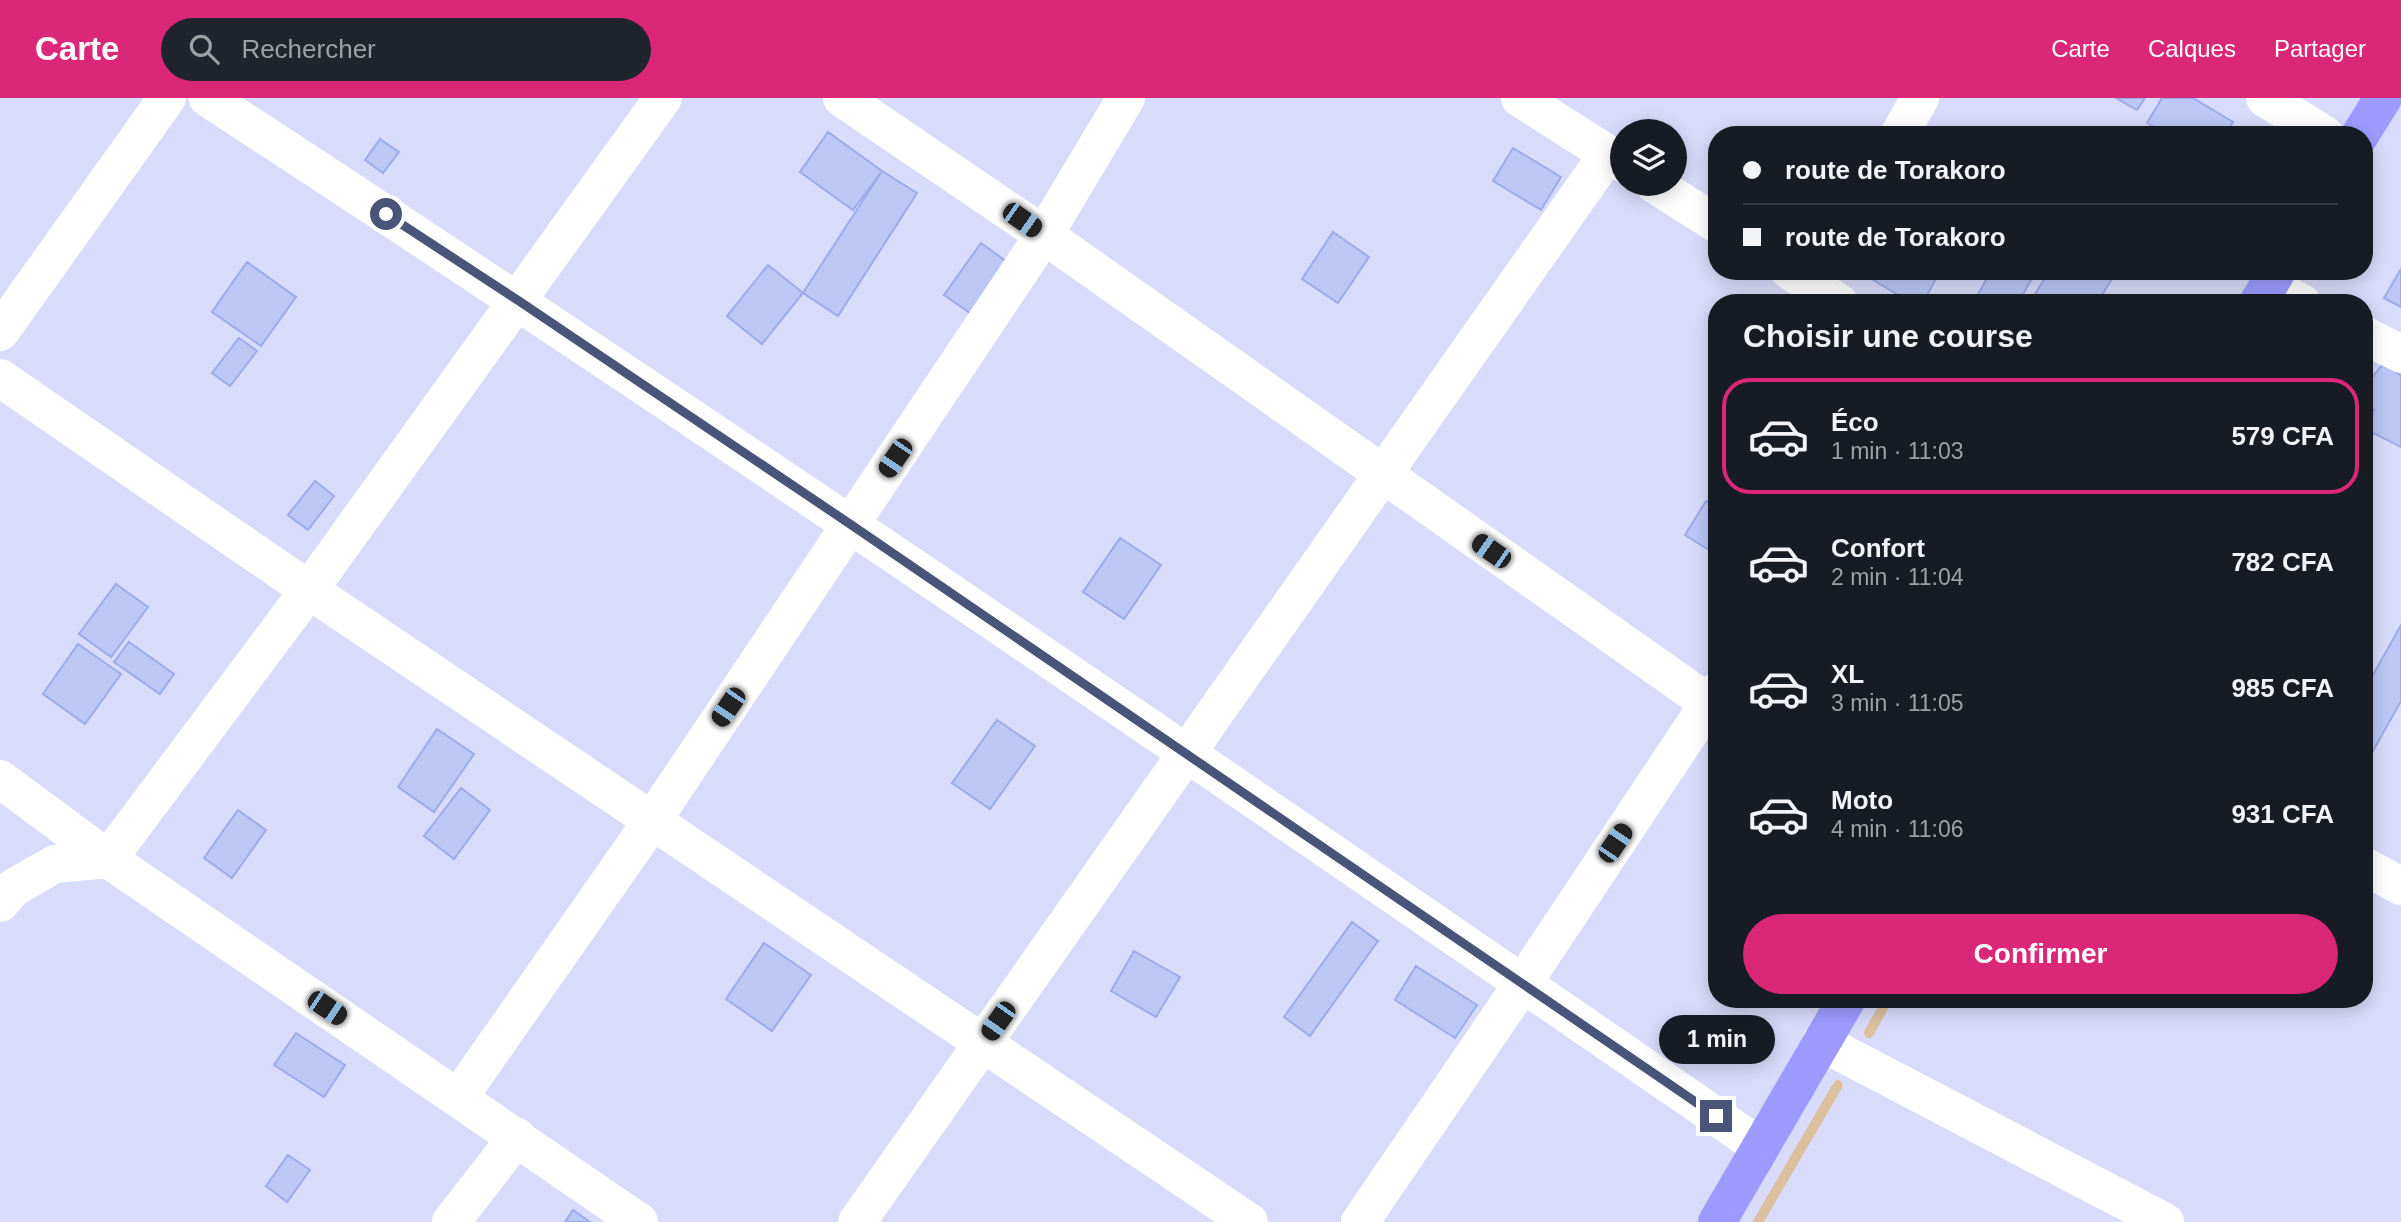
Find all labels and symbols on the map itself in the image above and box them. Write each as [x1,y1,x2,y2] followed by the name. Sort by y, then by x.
[370,198,402,230] route start
[999,199,1046,241] car
[875,435,916,481] car
[1468,530,1515,572] car
[708,684,749,730] car
[1595,820,1636,866] car
[304,988,351,1028] car
[978,998,1019,1044] car
[1658,1014,1774,1063] callout: 1 min
[1700,1100,1732,1132] route end

